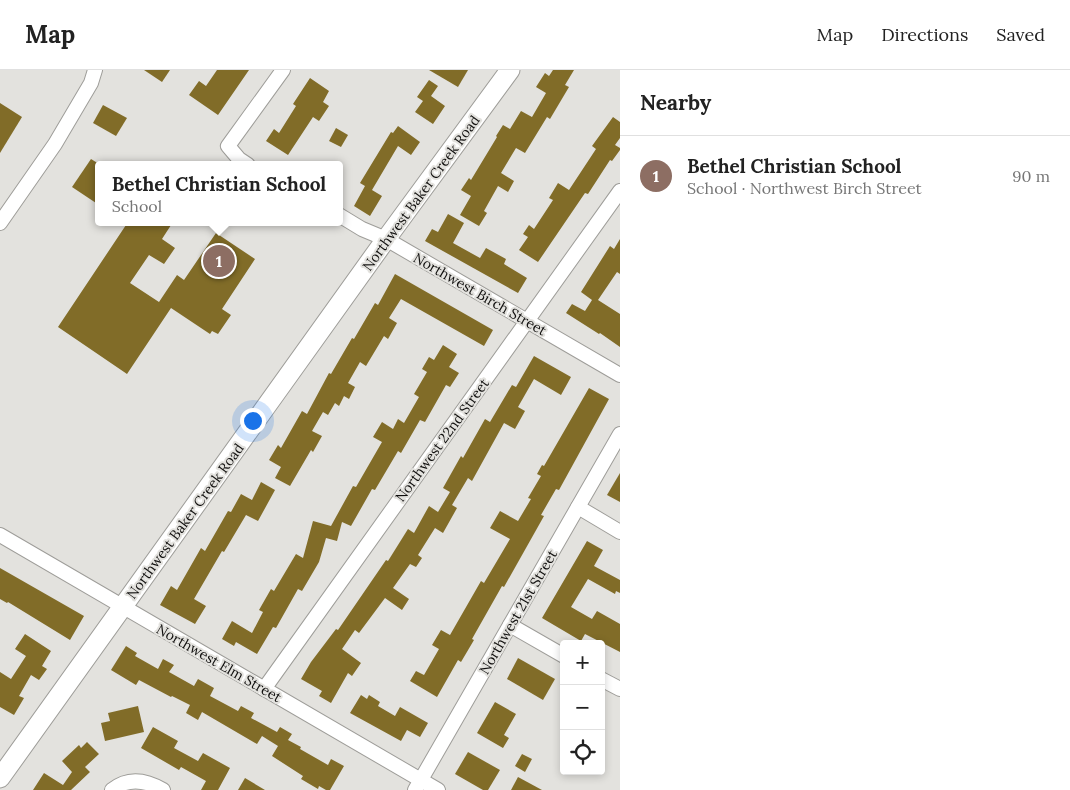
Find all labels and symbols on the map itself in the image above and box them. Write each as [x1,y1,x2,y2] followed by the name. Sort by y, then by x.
[358,112,484,274] street label: Northwest Baker Creek Road
[203,242,235,280] pin: 1
[410,249,550,340] street label: Northwest Birch Street
[391,374,493,505] street label: Northwest 22nd Street
[240,408,266,434] your location
[122,440,248,602] street label: Northwest Baker Creek Road
[475,546,561,677] street label: Northwest 21st Street
[153,620,285,706] street label: Northwest Elm Street

